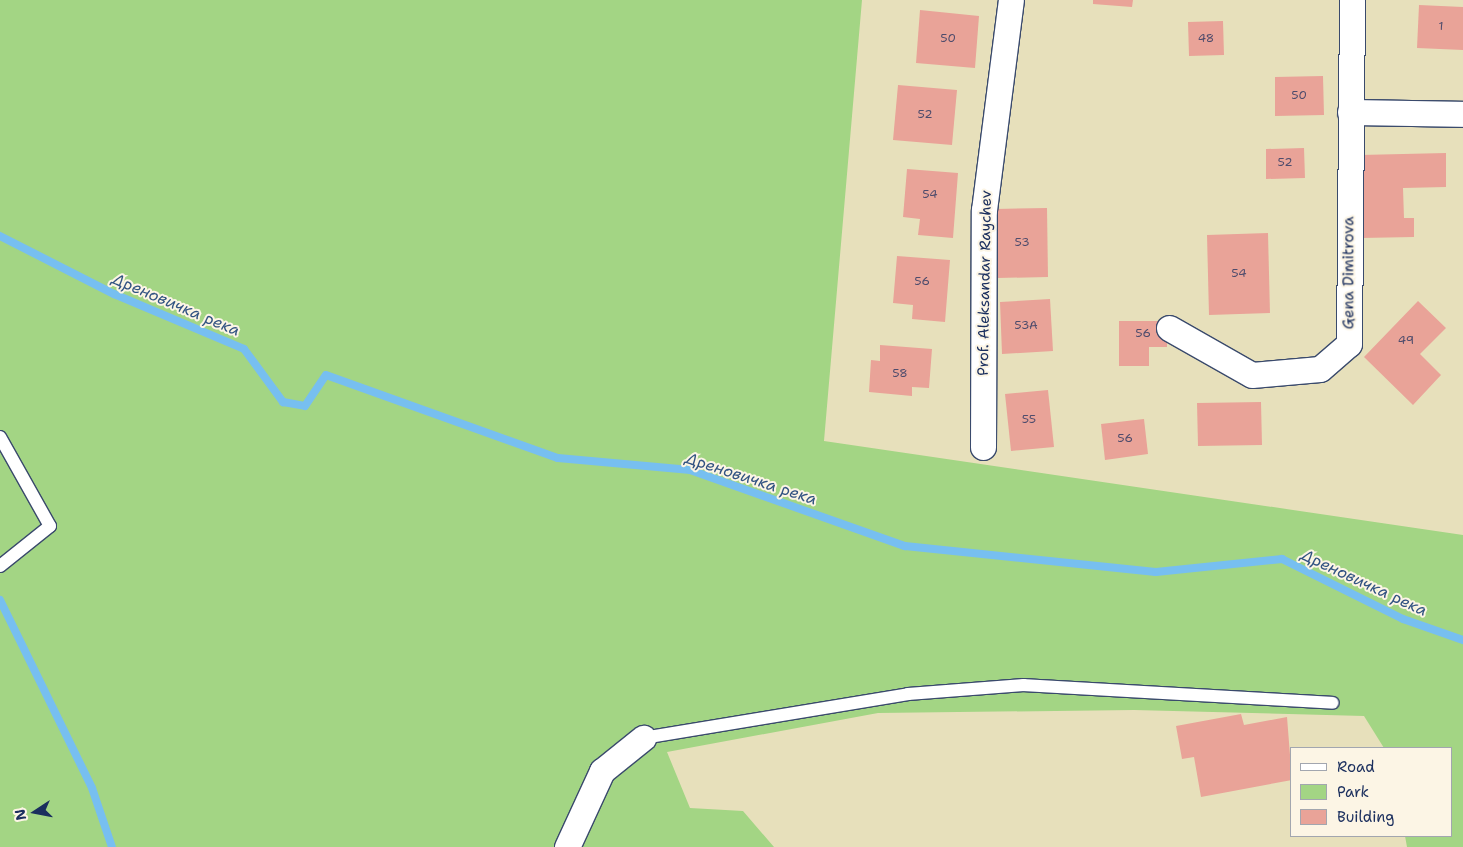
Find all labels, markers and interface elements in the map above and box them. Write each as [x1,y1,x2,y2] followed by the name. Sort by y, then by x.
[1438,20,1444,34] house number: 1
[940,32,956,46] house number: 50
[1198,32,1214,46] house number: 48
[1291,89,1307,103] house number: 50
[917,108,933,122] house number: 52
[1277,156,1293,170] house number: 52
[922,188,938,202] house number: 54
[974,190,996,376] street label: Prof. Aleksandar Raychev
[1340,217,1358,329] street label: Gena Dimitrova
[1014,236,1030,250] house number: 53
[1231,267,1247,281] house number: 54
[109,269,243,341] water label: Дреновичка река
[914,275,930,289] house number: 56
[1014,319,1038,333] house number: 53A
[1135,327,1151,341] house number: 56
[1398,334,1414,348] house number: 49
[892,367,908,381] house number: 58
[1022,413,1036,427] house number: 55
[1117,432,1133,446] house number: 56
[683,449,819,509] water label: Дреновичка река
[1298,545,1430,621] water label: Дреновичка река
[1290,747,1453,837] legend
[1337,757,1375,777] text: Road
[1337,782,1369,802] text: Park
[10,787,60,837] north arrow
[1337,807,1394,827] text: Building
[10,808,30,822] text: N

